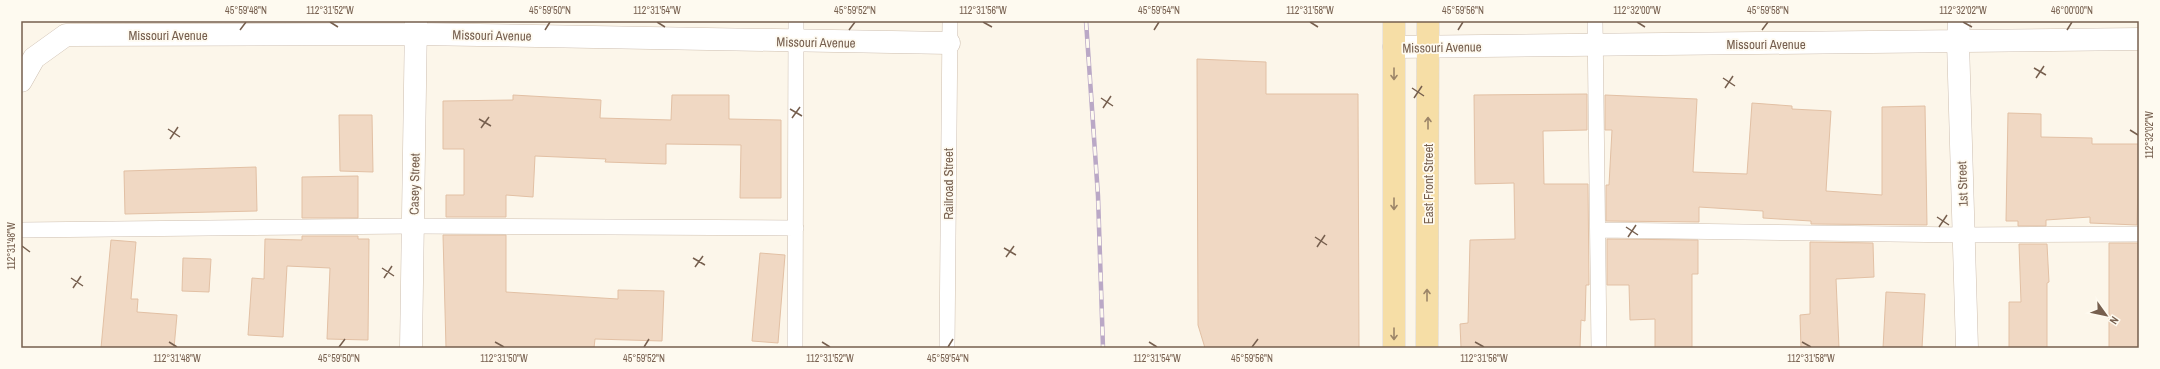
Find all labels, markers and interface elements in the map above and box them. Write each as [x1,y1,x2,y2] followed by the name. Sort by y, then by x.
[225,4,267,17] text: 45°59'48"N
[306,4,354,17] text: 112°31'52"W
[529,4,571,17] text: 45°59'50"N
[633,4,681,17] text: 112°31'54"W
[834,4,876,17] text: 45°59'52"N
[959,4,1007,17] text: 112°31'56"W
[1138,4,1180,17] text: 45°59'54"N
[1286,4,1334,17] text: 112°31'58"W
[1442,4,1484,17] text: 45°59'56"N
[1613,4,1661,17] text: 112°32'00"W
[1747,4,1789,17] text: 45°59'58"N
[1939,4,1987,17] text: 112°32'02"W
[2051,4,2093,17] text: 46°00'00"N
[452,26,532,45] street label: Missouri Avenue
[128,27,208,44] street label: Missouri Avenue
[776,33,856,52] street label: Missouri Avenue
[1726,36,1806,53] street label: Missouri Avenue
[1402,38,1482,57] street label: Missouri Avenue
[1390,67,1398,80] one-way arrow
[2143,111,2156,159] text: 112°32'02"W
[1424,117,1432,130] one-way arrow
[1420,144,1437,224] street label: East Front Street
[940,148,957,220] street label: Railroad Street
[405,153,424,215] street label: Casey Street
[1953,161,1972,207] street label: 1st Street
[1390,197,1398,210] one-way arrow
[5,222,18,270] text: 112°31'48"W
[1423,289,1431,302] one-way arrow
[2086,295,2126,335] north arrow
[2107,314,2122,327] text: N
[1390,327,1398,340] one-way arrow
[153,352,201,365] text: 112°31'48"W
[318,352,360,365] text: 45°59'50"N
[480,352,528,365] text: 112°31'50"W
[623,352,665,365] text: 45°59'52"N
[806,352,854,365] text: 112°31'52"W
[927,352,969,365] text: 45°59'54"N
[1133,352,1181,365] text: 112°31'54"W
[1231,352,1273,365] text: 45°59'56"N
[1460,352,1508,365] text: 112°31'56"W
[1787,352,1835,365] text: 112°31'58"W

